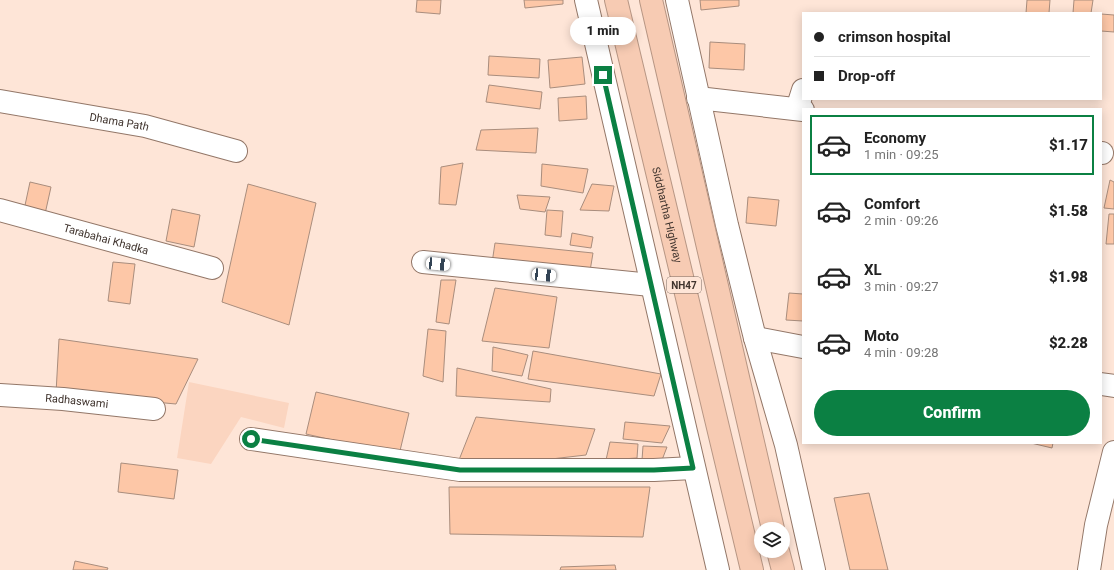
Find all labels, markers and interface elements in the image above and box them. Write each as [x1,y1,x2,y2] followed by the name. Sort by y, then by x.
[570,17,636,45] callout: 1 min
[587,23,619,38] text: 1 min
[838,28,951,46] text: crimson hospital
[594,66,612,84] route end
[838,67,895,85] text: Drop-off
[88,110,151,133] street label: Dhama Path
[816,127,852,163] icon: car
[864,129,926,147] text: Economy
[1049,136,1088,154] text: $1.17
[864,147,939,162] text: 1 min · 09:25
[650,166,685,265] street label: Siddhartha Highway
[816,193,852,229] icon: car
[864,195,920,213] text: Comfort
[1049,202,1088,220] text: $1.58
[864,213,939,228] text: 2 min · 09:26
[62,221,150,257] street label: Tarabahai Khadka
[425,257,451,271] car
[816,259,852,295] icon: car
[864,261,882,279] text: XL
[531,268,557,282] car
[1049,268,1088,286] text: $1.98
[667,277,701,293] road number: NH47
[864,279,939,294] text: 3 min · 09:27
[816,325,852,361] icon: car
[864,327,899,345] text: Moto
[1049,334,1088,352] text: $2.28
[864,345,939,360] text: 4 min · 09:28
[814,390,1090,436] button: Confirm
[45,391,109,410] street label: Radhaswami
[242,430,260,448] route start
[754,522,790,558] map controls
[754,522,790,558] button: layers

